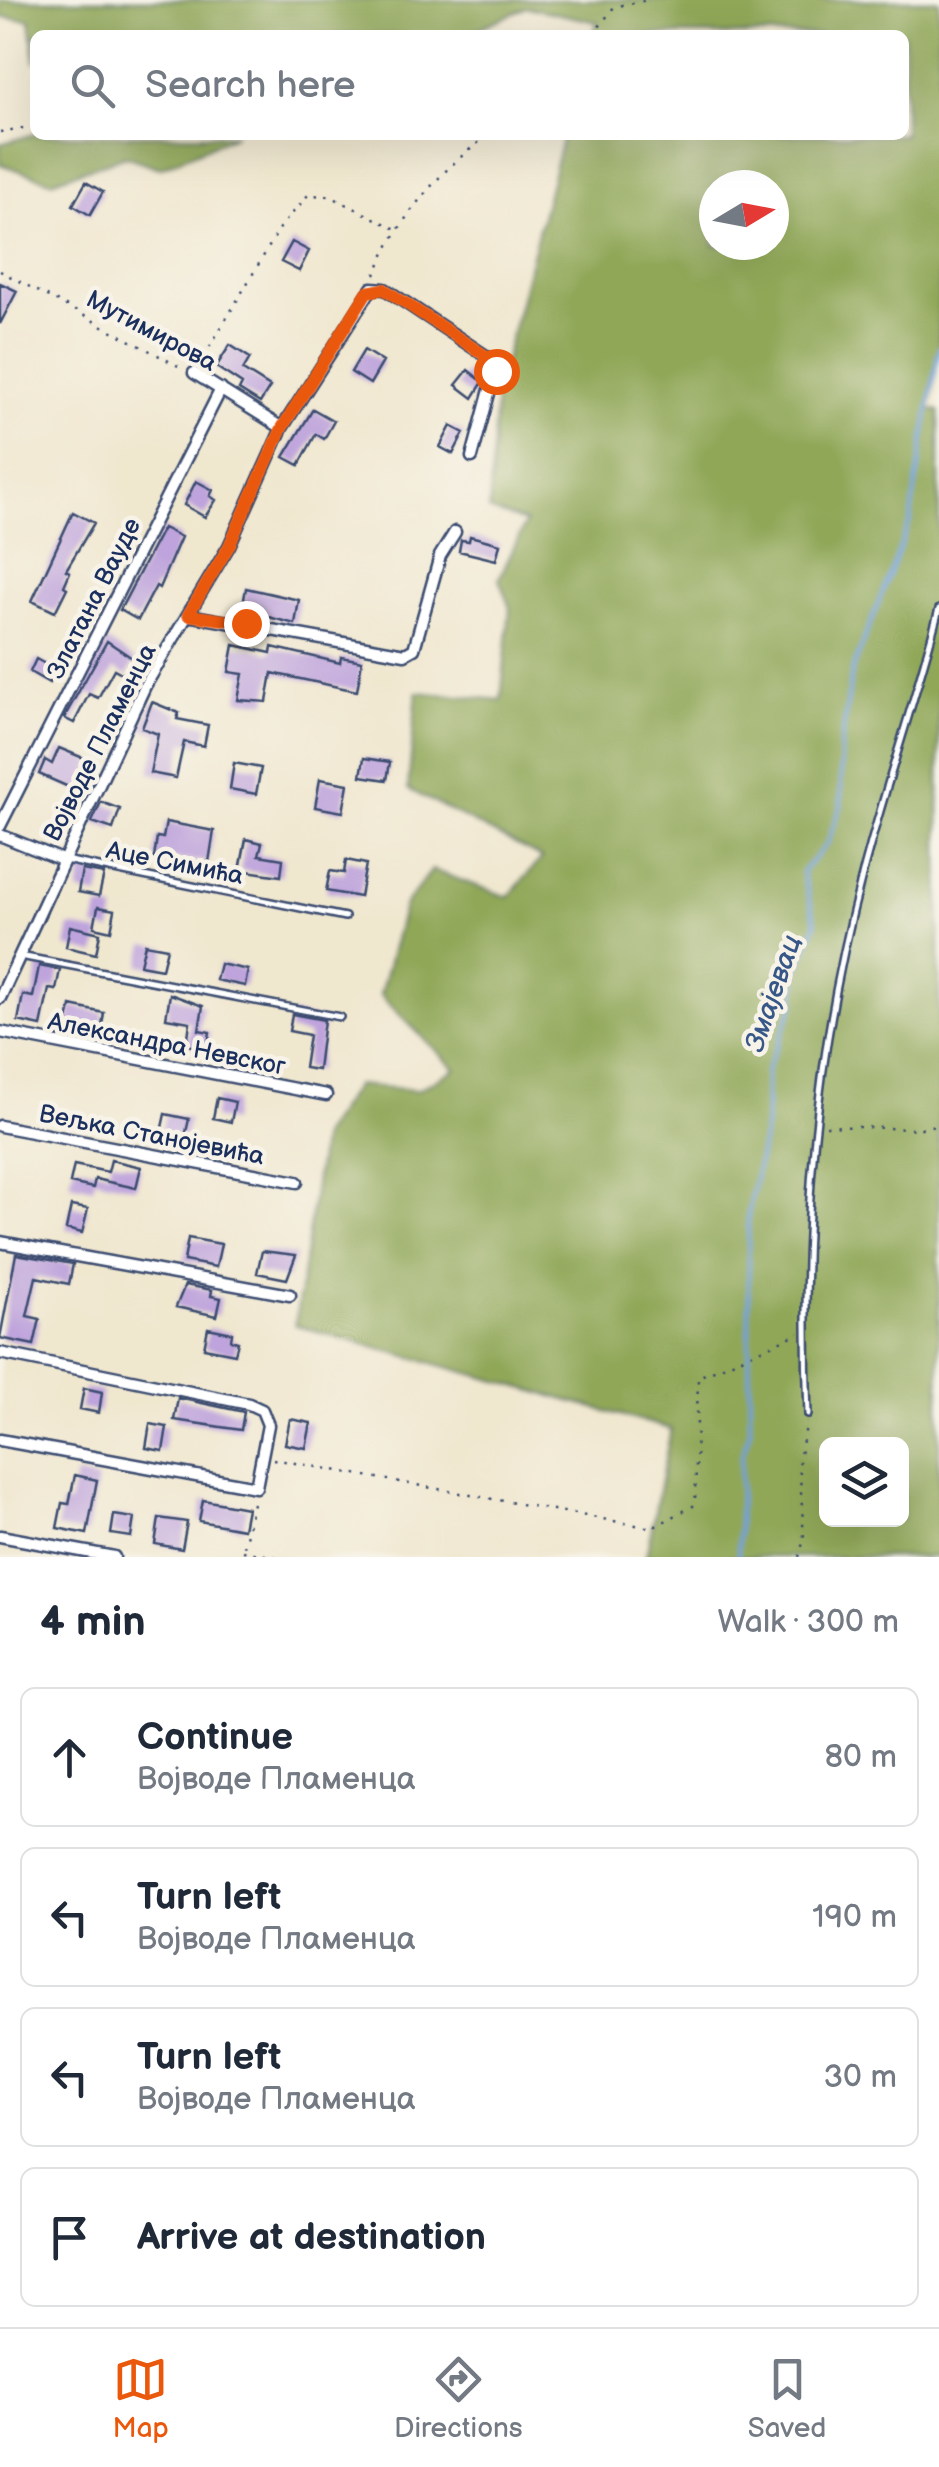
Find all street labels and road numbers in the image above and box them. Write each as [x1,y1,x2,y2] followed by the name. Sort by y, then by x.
[81,284,222,379] street label: Мутимирова
[40,513,148,684] street label: Златана Вауде
[37,638,164,847] street label: Војводе Пламенца
[103,835,246,892] street label: Аце Симића
[44,1006,289,1083] street label: Александра Невског
[37,1098,267,1173] street label: Вељка Станојевића

